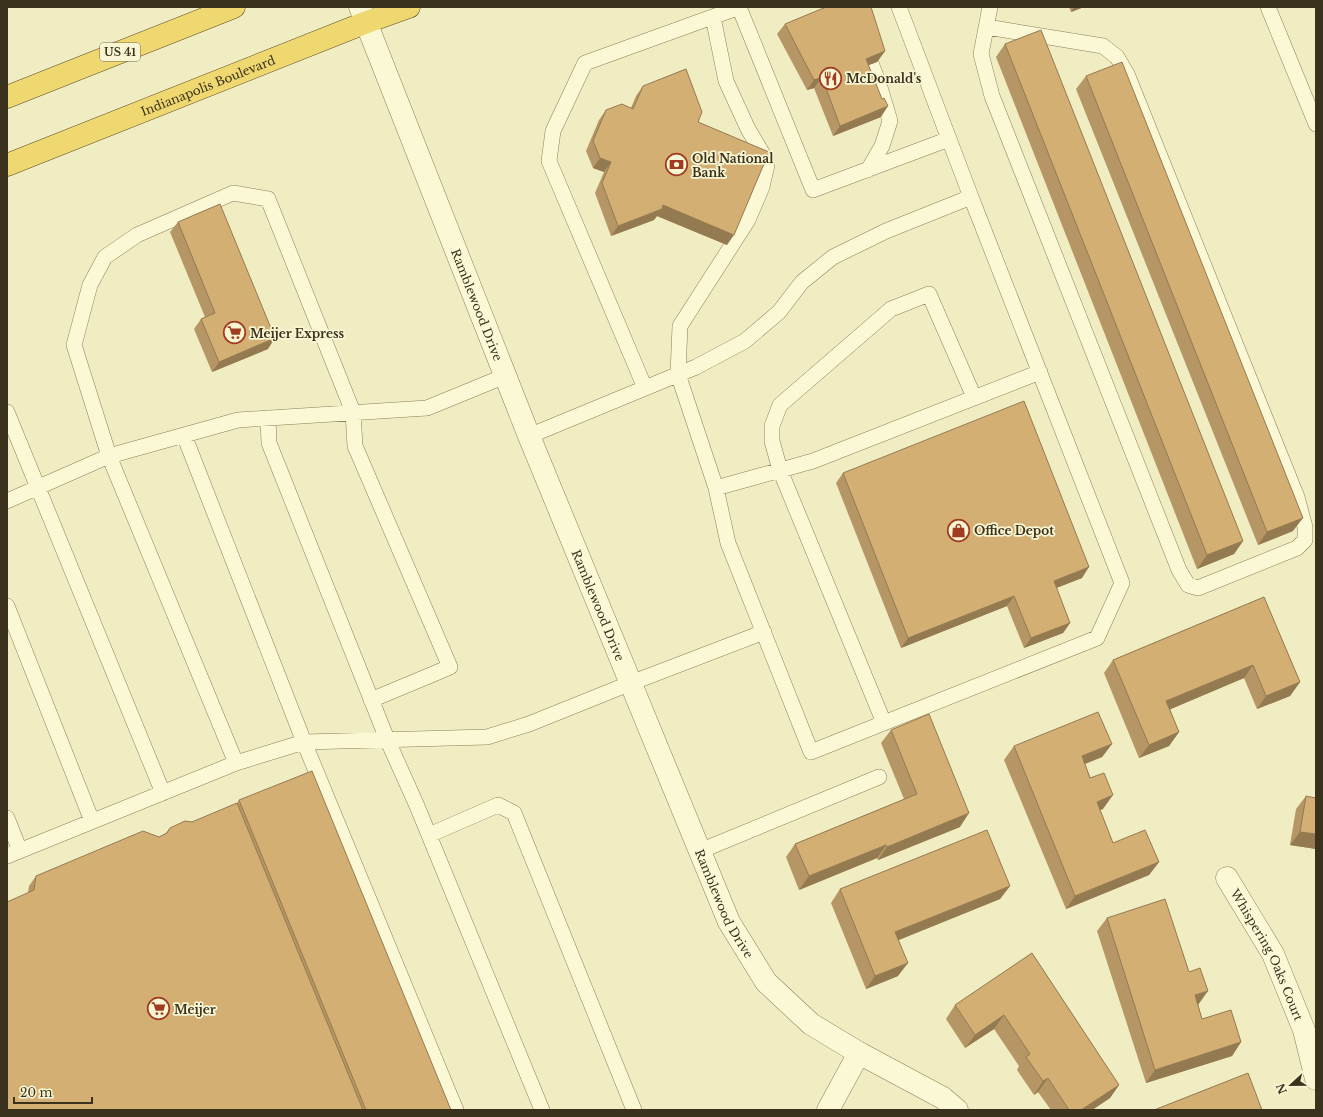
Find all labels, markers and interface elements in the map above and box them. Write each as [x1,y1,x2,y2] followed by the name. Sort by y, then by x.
[100,43,140,61] road number: US 41
[138,52,277,119] street label: Indianapolis Boulevard
[818,65,844,91] restaurant icon: McDonald's
[846,71,922,86] place label: McDonald's
[692,151,774,180] place label: Old National Bank
[663,152,689,178] bank icon: Old National Bank
[448,247,506,363] street label: Ramblewood Drive
[221,320,247,346] supermarket icon: Meijer Express
[250,326,345,341] place label: Meijer Express
[946,517,972,543] shop icon: Office Depot
[974,523,1054,538] place label: Office Depot
[569,547,628,663] street label: Ramblewood Drive
[692,847,757,961] street label: Ramblewood Drive
[1227,885,1307,1023] street label: Whispering Oaks Court
[146,996,172,1022] supermarket icon: Meijer
[174,1002,216,1017] place label: Meijer
[1271,1065,1311,1105] north arrow
[14,1079,92,1105] scale bar
[1273,1081,1290,1096] text: N
[20,1085,52,1100] text: 20 m

